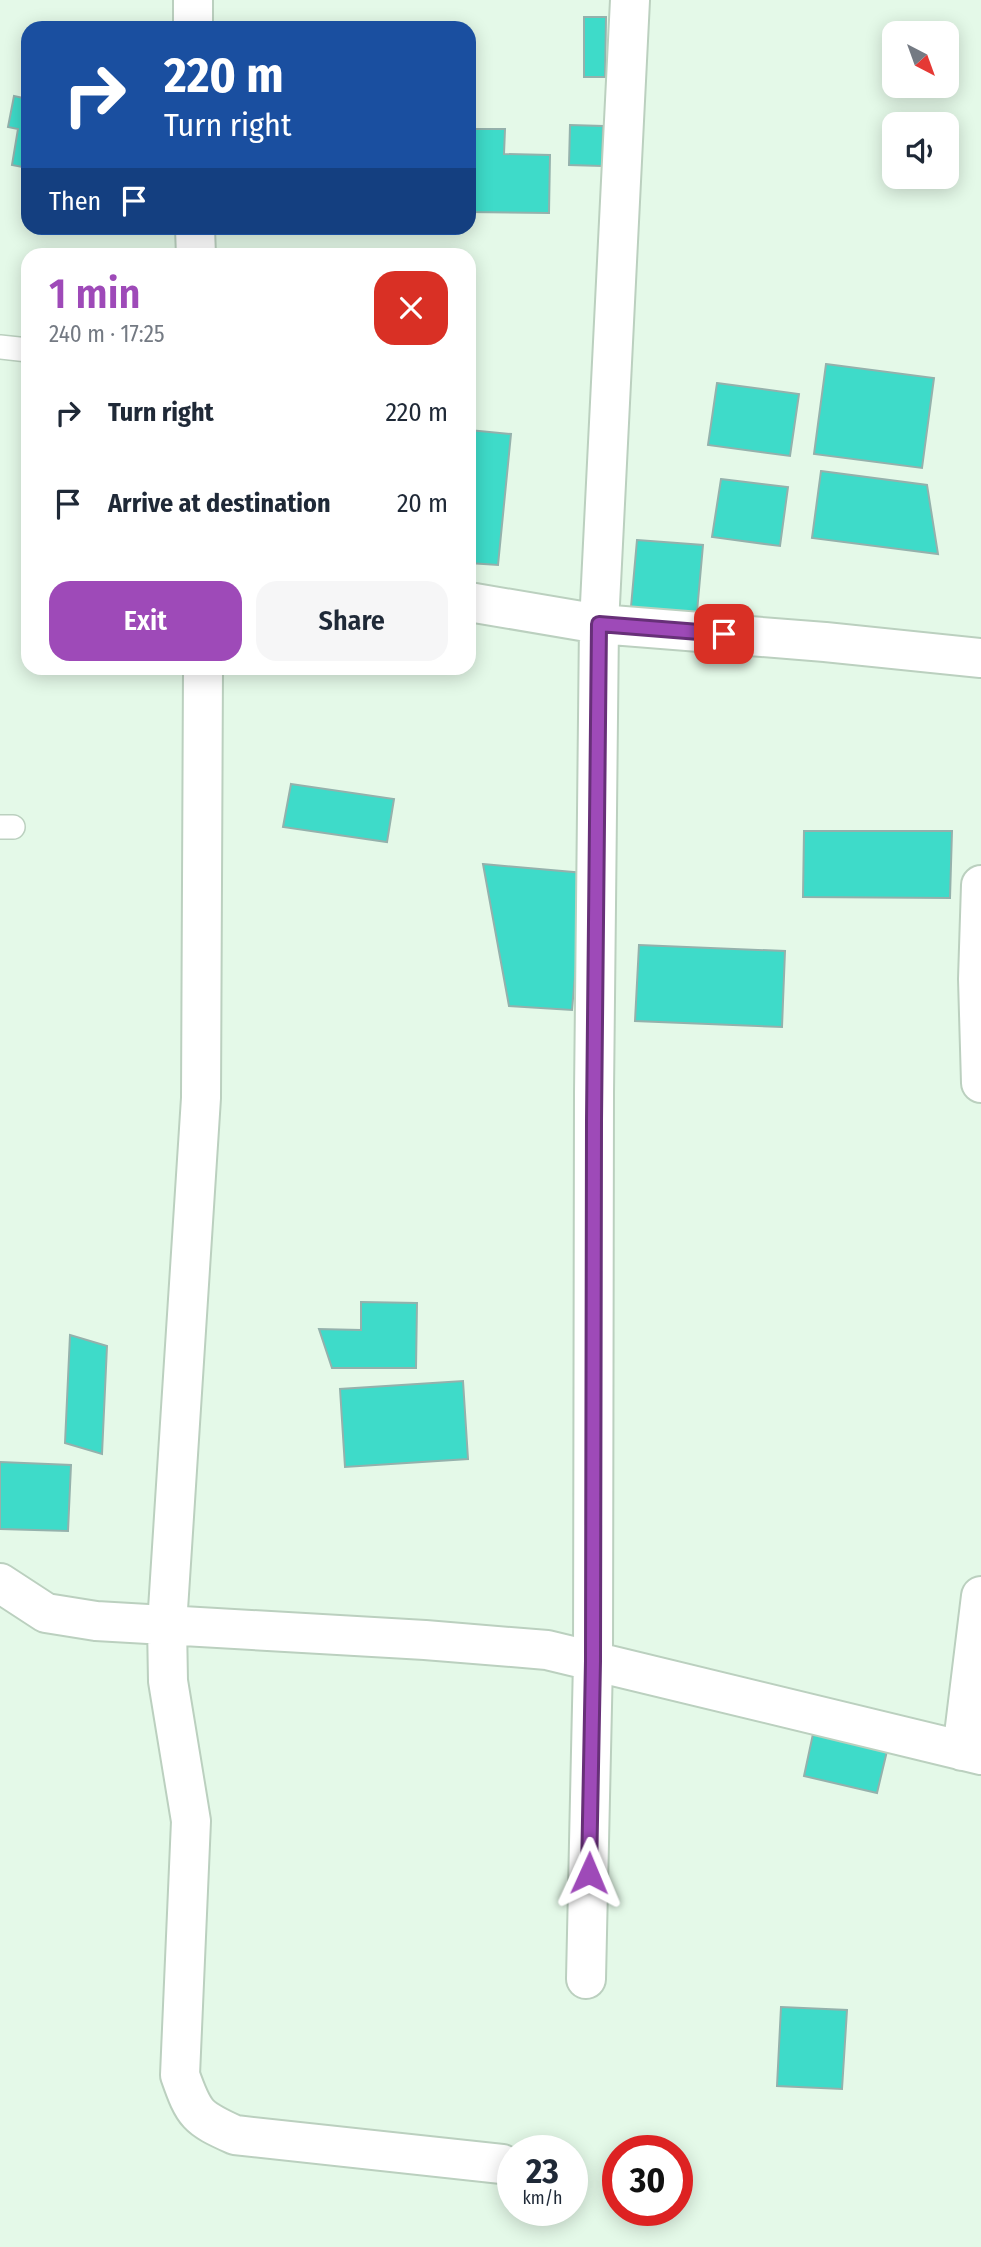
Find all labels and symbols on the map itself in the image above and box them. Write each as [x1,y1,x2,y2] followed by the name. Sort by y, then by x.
[882,21,959,98] north arrow
[694,604,754,664] pin
[552,1836,626,1910] position arrow
[602,2135,693,2226] speed limit sign: 30

